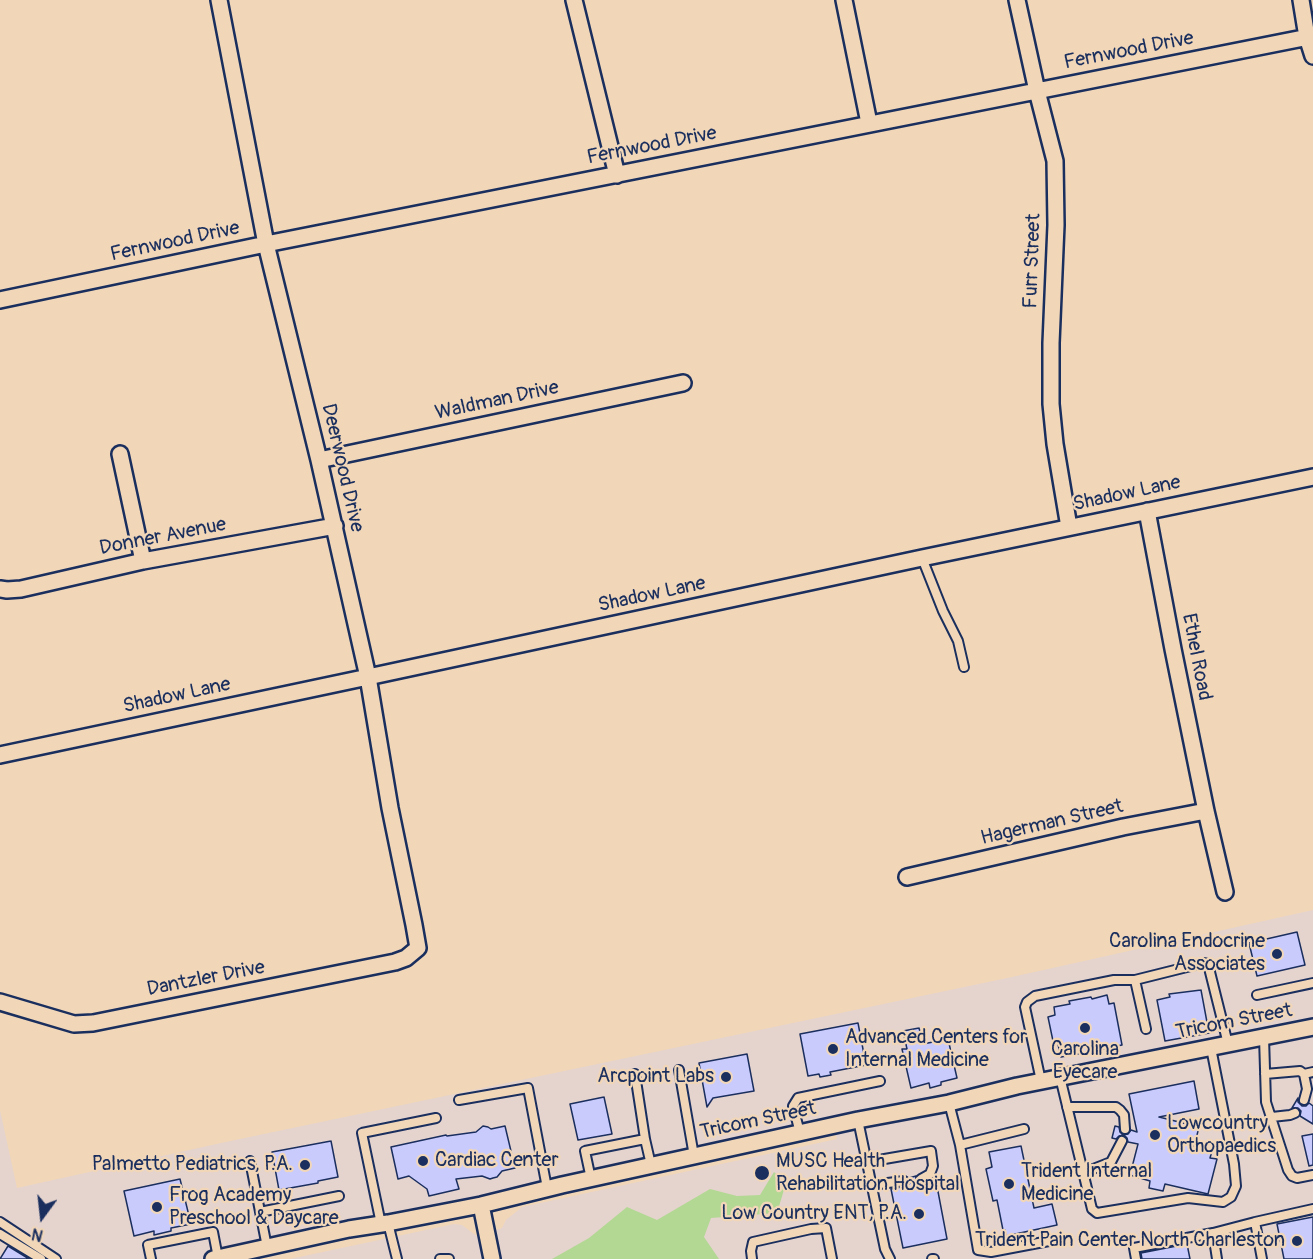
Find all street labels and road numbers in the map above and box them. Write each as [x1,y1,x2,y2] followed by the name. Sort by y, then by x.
[1062,27,1196,75] street label: Fernwood Drive
[585,122,719,170] street label: Fernwood Drive
[1019,213,1047,309] street label: Furr Street
[108,217,242,267] street label: Fernwood Drive
[433,376,561,426] street label: Waldman Drive
[316,401,368,535] street label: Deerwood Drive
[1071,471,1183,517] street label: Shadow Lane
[98,513,228,561] street label: Donner Avenue
[596,572,708,618] street label: Shadow Lane
[1176,611,1216,703] street label: Ethel Road
[121,673,233,719] street label: Shadow Lane
[978,795,1126,851] street label: Hagerman Street
[145,956,267,1002] street label: Dantzler Drive
[1174,999,1294,1045] street label: Tricom Street
[698,1097,818,1145] street label: Tricom Street

